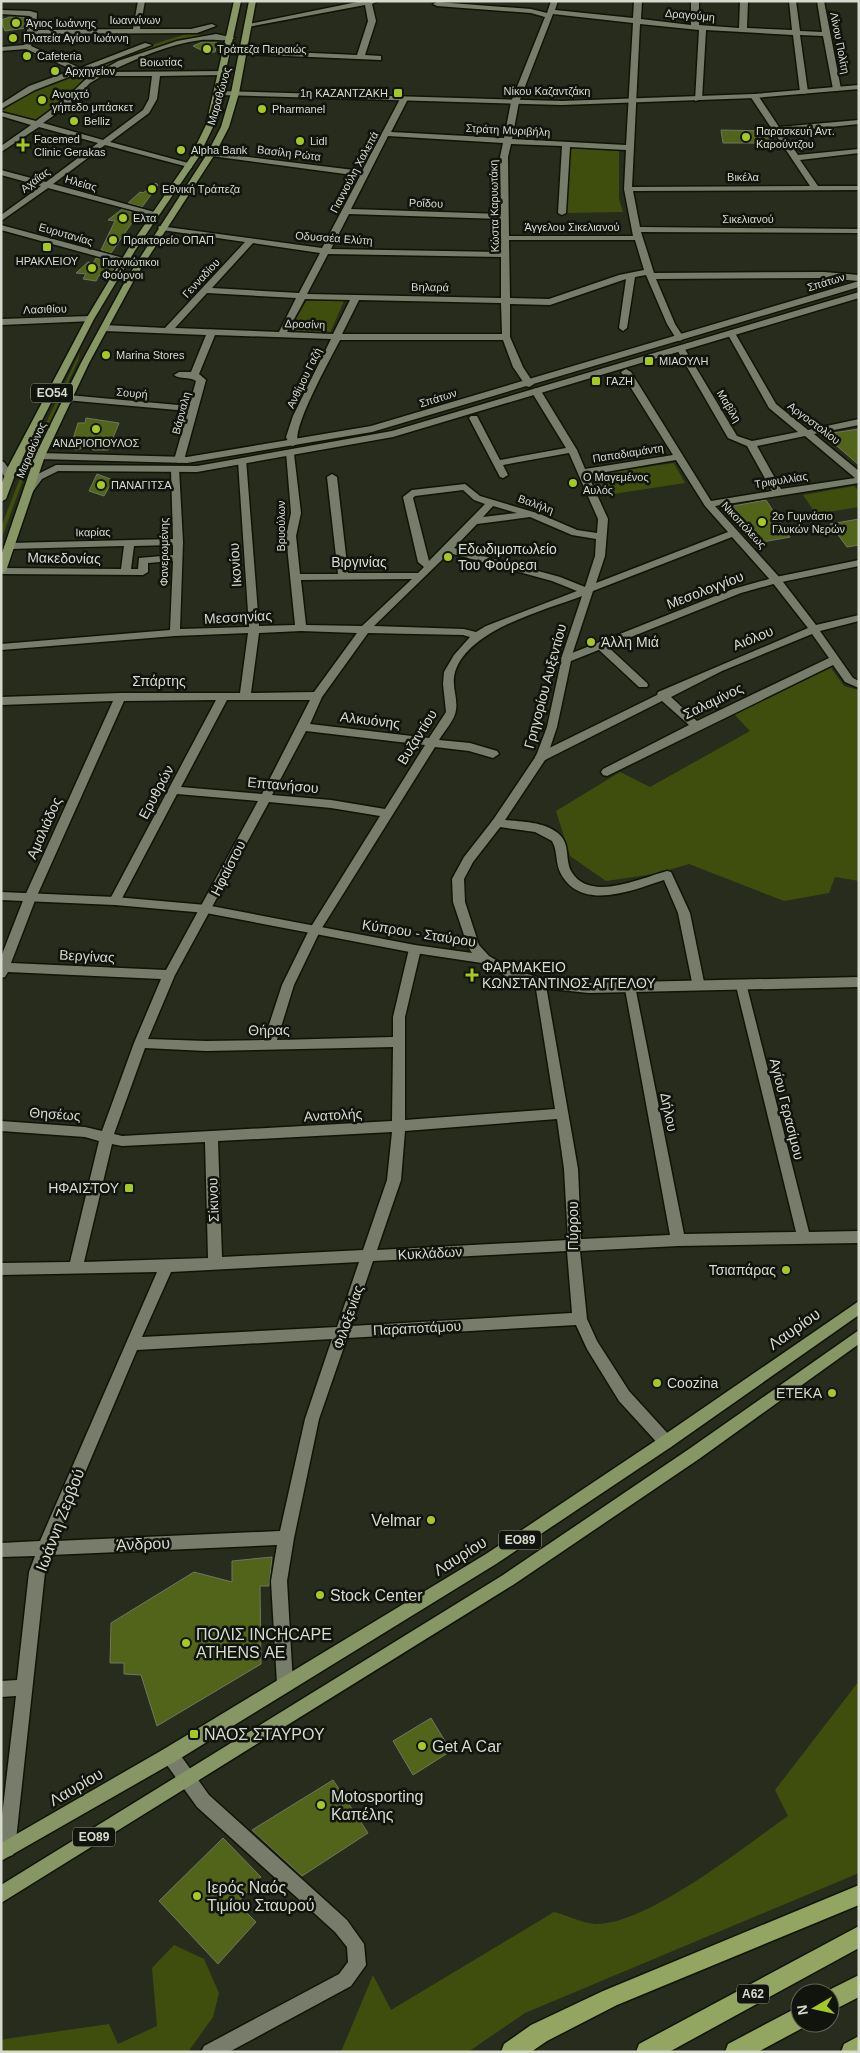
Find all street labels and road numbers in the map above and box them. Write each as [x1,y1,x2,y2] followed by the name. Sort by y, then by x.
[665,7,715,23] street label: Δραγούμη
[828,11,852,75] street label: Λίνου Πολίτη
[109,14,161,26] street label: Ιωαννίνων
[140,56,182,68] street label: Βοιωτίας
[205,66,233,126] street label: Μαραθώνος
[504,85,590,97] street label: Νίκου Καζαντζάκη
[465,122,551,138] street label: Στράτη Μυριβήλη
[328,129,381,215] street label: Γιαννούλη Χαλεπά
[257,143,322,163] street label: Βασίλη Ρώτα
[487,160,501,252] street label: Κώστα Καρυωτάκη
[18,165,52,195] street label: Αχαΐας
[727,171,760,183] street label: Βικέλα
[64,173,98,193] street label: Ηλείας
[409,196,443,210] street label: Ροΐδου
[722,213,774,225] street label: Σικελιανού
[38,221,94,247] street label: Ευρυτανίας
[524,221,620,233] street label: Άγγελου Σικελιανού
[295,229,373,247] street label: Οδυσσέα Ελύτη
[180,256,222,300] street label: Γενναδίου
[806,271,847,293] street label: Σπάτων
[411,281,450,293] street label: Βηλαρά
[23,302,67,316] street label: Λασιθίου
[285,317,325,331] street label: Δροσίνη
[284,346,324,410] street label: Ανθίμου Γαζή
[31,383,73,402] road number: ΕΟ54
[116,386,148,400] street label: Σουρή
[418,387,459,409] street label: Σπάτων
[715,388,743,424] street label: Μαβίλη
[170,390,192,436] street label: Βάρναλη
[786,399,842,447] street label: Αργοστολίου
[14,420,48,480] street label: Μαραθώνος
[592,441,664,465] street label: Παπαδιαμάντη
[754,470,808,490] street label: Τριφυλλίας
[517,492,555,516] street label: Βαλήλη
[719,499,769,551] street label: Νικοπόλεως
[275,500,287,552] street label: Βρυούλων
[158,518,170,586] street label: Φανερωμένης
[75,526,111,538] street label: Ικαρίας
[225,542,245,588] street label: Ικονίου
[27,549,101,567] street label: Μακεδονίας
[331,554,387,570] street label: Βιργινίας
[664,568,746,612] street label: Μεσολογγίου
[204,607,273,627] street label: Μεσσηνίας
[521,622,569,750] street label: Γρηγορίου Αυξεντίου
[730,623,776,653] street label: Αιόλου
[132,673,186,689] street label: Σπάρτης
[681,680,746,722] street label: Σαλαμίνος
[394,707,440,767] street label: Βυζαντίου
[339,708,401,732] street label: Αλκυόνης
[135,762,177,822] street label: Ερυθρών
[247,774,319,796] street label: Επτανήσου
[23,794,65,861] street label: Αμαλιάδος
[207,838,249,898] street label: Ηφαίστου
[361,916,477,950] street label: Κύπρου - Σταύρου
[59,947,115,965] street label: Βεργίνας
[248,1022,290,1038] street label: Θήρας
[767,1057,807,1161] street label: Αγίου Γερασίμου
[657,1091,681,1133] street label: Δήλου
[29,1104,81,1124] street label: Θησέως
[303,1105,363,1125] street label: Ανατολής
[204,1178,222,1222] street label: Σίκινου
[565,1201,581,1251] street label: Πύρρου
[397,1243,463,1263] street label: Κυκλάδων
[330,1283,366,1351] street label: Φιλοξενίας
[765,1305,823,1353] street label: Λαυρίου
[373,1318,461,1338] street label: Παραποτάμου
[33,1466,87,1574] street label: Ιωάννη Ζερβού
[499,1530,541,1550] road number: ΕΟ89
[430,1533,490,1579] street label: Λαυρίου
[116,1535,170,1553] street label: Άνδρου
[46,1765,106,1809] street label: Λαυρίου
[73,1828,115,1846] road number: ΕΟ89
[737,1985,769,2004] road number: Α62

